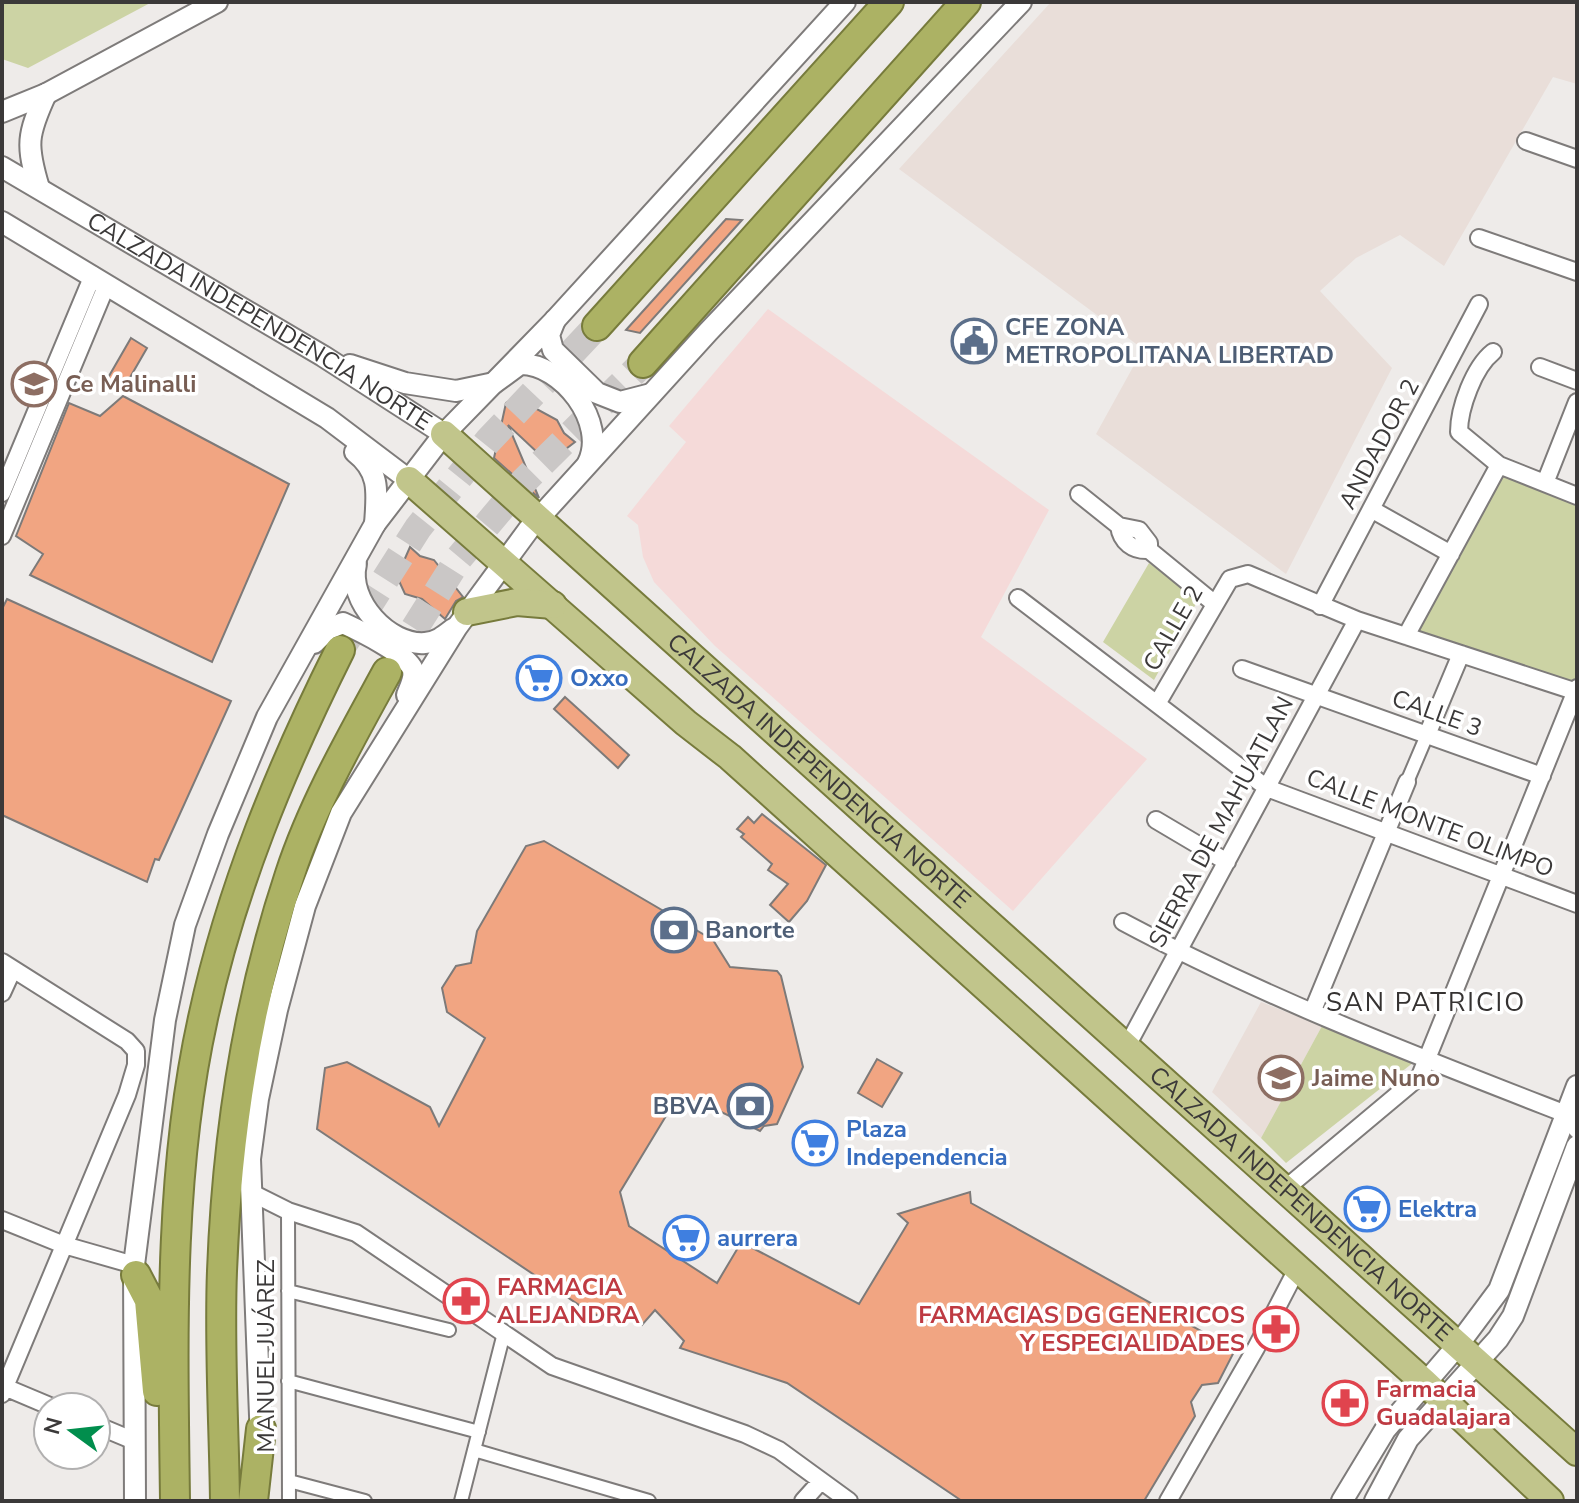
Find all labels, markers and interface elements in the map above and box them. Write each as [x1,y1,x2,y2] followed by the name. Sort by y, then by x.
[81,205,438,438] street label: CALZADA INDEPENDENCIA NORTE
[1005,311,1334,371] place label: CFE ZONA METROPOLITANA LIBERTAD
[950,317,998,365] public building icon: CFE ZONA METROPOLITANA LIBERTAD
[10,360,58,408] school or university icon: Ce Malinalli
[65,368,196,400] place label: Ce Malinalli
[1331,373,1427,515] street label: ANDADOR 2
[1136,579,1210,677] street label: CALLE 2
[660,626,977,916] street label: CALZADA INDEPENDENCIA NORTE
[515,654,563,702] supermarket icon: Oxxo
[570,662,629,694] place label: Oxxo
[1387,682,1487,744] street label: CALLE 3
[1141,691,1301,953] street label: SIERRA DE MAHUATLAN
[1302,761,1558,885] street label: CALLE MONTE OLIMPO
[650,906,698,954] bank icon: Banorte
[705,914,795,946] place label: Banorte
[1326,985,1526,1020] district label: SAN PATRICIO
[1257,1054,1305,1102] school or university icon: Jaime Nuno
[1142,1059,1459,1349] street label: CALZADA INDEPENDENCIA NORTE
[1311,1062,1440,1094] place label: Jaime Nuno
[726,1082,774,1130] bank icon: BBVA
[653,1090,719,1122] place label: BBVA
[846,1113,1008,1173] place label: Plaza Independencia
[791,1119,839,1167] supermarket icon: Plaza Independencia
[1343,1185,1391,1233] supermarket icon: Elektra
[1398,1193,1477,1225] place label: Elektra
[662,1214,710,1262] supermarket icon: aurrera
[717,1222,798,1254] place label: aurrera
[250,1259,282,1453] street label: MANUEL JUÁREZ
[497,1271,640,1331] place label: FARMACIA ALEJANDRA
[442,1277,490,1325] pharmacy icon: FARMACIA ALEJANDRA
[918,1299,1245,1359] place label: FARMACIAS DG GENERICOS Y ESPECIALIDADES
[1252,1305,1300,1353] pharmacy icon: FARMACIAS DG GENERICOS Y ESPECIALIDADES
[1376,1373,1511,1433] place label: Farmacia Guadalajara
[1321,1379,1369,1427] pharmacy icon: Farmacia Guadalajara
[32,1391,112,1471] north arrow
[37,1414,70,1438] text: N

